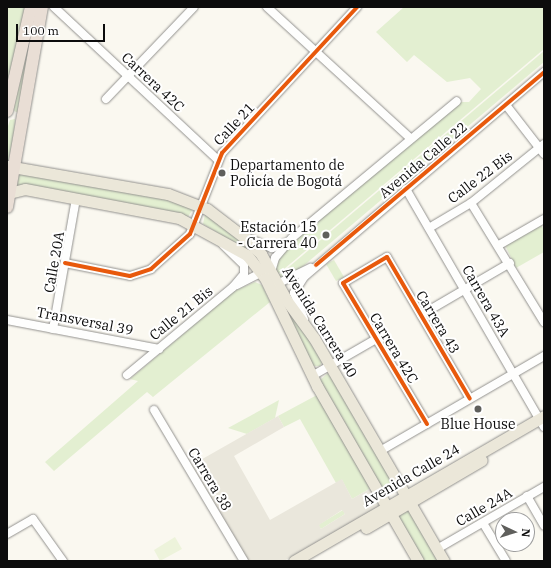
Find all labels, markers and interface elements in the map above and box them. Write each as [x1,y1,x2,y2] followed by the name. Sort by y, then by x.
[18,16,107,42] scale bar
[23,23,59,38] text: 100 m
[118,49,188,115] street label: Carrera 42C
[210,99,258,149] street label: Calle 21
[376,118,470,202] street label: Avenida Calle 22
[444,147,516,207] street label: Calle 22 Bis
[230,157,345,190] place label: Departamento de Policía de Bogotá
[217,168,227,178] marker: Departamento de Policía de Bogotá
[238,219,317,252] place label: Estación 15 - Carrera 40
[320,229,332,241] marker: Estación 15 - Carrera 40
[40,230,68,294] street label: Calle 20A
[459,262,513,340] street label: Carrera 43A
[279,264,361,380] street label: Avenida Carrera 40
[146,282,216,344] street label: Calle 21 Bis
[413,288,463,356] street label: Carrera 43
[35,303,135,339] street label: Transversal 39
[366,310,422,386] street label: Carrera 42C
[473,404,483,414] marker: Blue House
[441,416,515,432] place label: Blue House
[359,440,463,510] street label: Avenida Calle 24
[185,445,235,513] street label: Carrera 38
[453,484,515,530] street label: Calle 24A
[495,512,535,552] north arrow
[519,528,533,538] text: N

